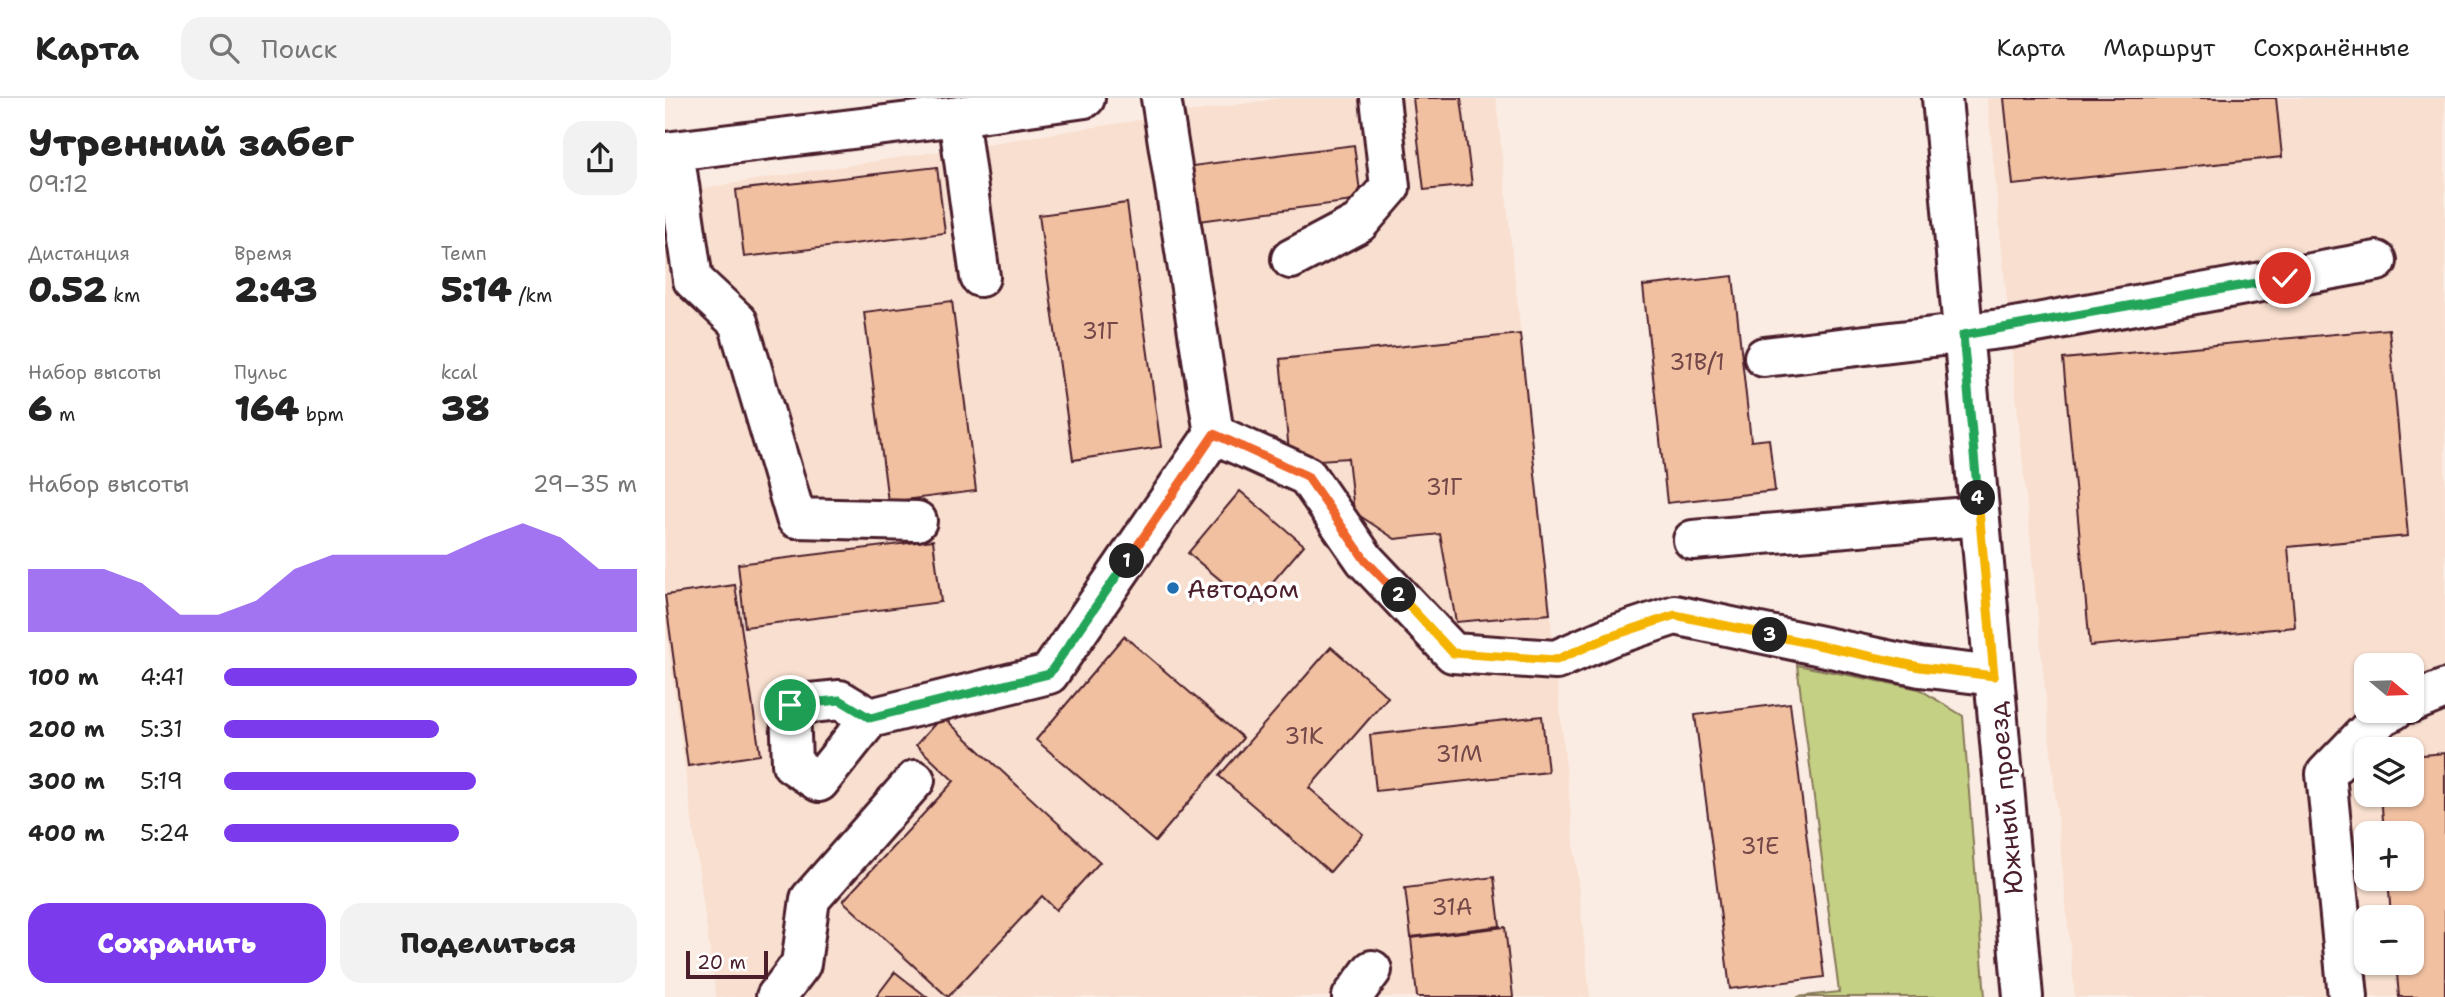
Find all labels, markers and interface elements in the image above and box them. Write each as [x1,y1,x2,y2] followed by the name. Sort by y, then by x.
[181,17,671,80] search box
[35,26,139,71] text: Карта
[205,29,243,67] icon: search
[261,31,337,66] text: Поиск
[1997,32,2065,64] text: Карта
[2103,32,2215,64] text: Маршрут
[2253,32,2410,64] text: Сохранённые
[28,117,354,168] text: Утренний забег
[563,121,637,195] button: share
[28,169,88,199] text: 09:12
[28,241,130,266] text: Дистанция
[234,241,292,266] text: Время
[441,241,487,266] text: Темп
[2255,248,2315,308] pin
[2266,259,2304,297] icon: check
[28,266,107,313] text: 0.52
[234,266,317,313] text: 2:43
[441,266,512,313] text: 5:14
[107,283,140,308] text: km
[512,283,552,308] text: /km
[1082,316,1119,346] house number: 31Г
[1669,347,1725,377] house number: 31В/1
[28,360,161,385] text: Набор высоты
[234,360,288,385] text: Пульс
[441,360,478,385] text: kcal
[28,385,53,432] text: 6
[234,385,299,432] text: 164
[441,385,490,432] text: 38
[53,402,75,427] text: m
[299,402,344,427] text: bpm
[28,469,189,499] text: Набор высоты
[533,469,637,499] text: 29–35 m
[1426,472,1463,502] house number: 31Г
[1961,480,1995,516] pin: 4
[1971,485,1984,510] text: 4
[1109,544,1145,578] pin: 1
[1122,548,1131,573] text: 1
[1187,571,1299,606] place label: Автодом
[1381,578,1417,612] pin: 2
[1165,580,1181,596] marker: Автодом
[1392,582,1405,607] text: 2
[1753,618,1787,652] pin: 3
[1763,622,1776,647] text: 3
[2354,653,2424,723] north arrow
[2354,653,2424,975] map controls
[28,662,99,692] text: 100 m
[140,662,185,692] text: 4:41
[760,675,820,735] pin
[771,686,809,724] icon: arrive
[1979,700,2031,896] street label: Южный проезд
[28,714,105,744] text: 200 m
[140,714,183,744] text: 5:31
[1284,721,1324,751] house number: 31К
[2354,737,2424,807] button: layers
[1435,739,1483,769] house number: 31М
[28,766,105,796] text: 300 m
[140,766,183,796] text: 5:19
[28,818,105,848] text: 400 m
[140,818,189,848] text: 5:24
[2354,821,2424,891] button: +
[1741,831,1779,861] house number: 31Е
[1431,892,1473,922] house number: 31А
[28,903,326,983] button: Сохранить
[340,903,637,983] button: Поделиться
[2354,905,2424,975] button: −
[686,948,768,980] scale bar
[697,950,746,975] text: 20 m

